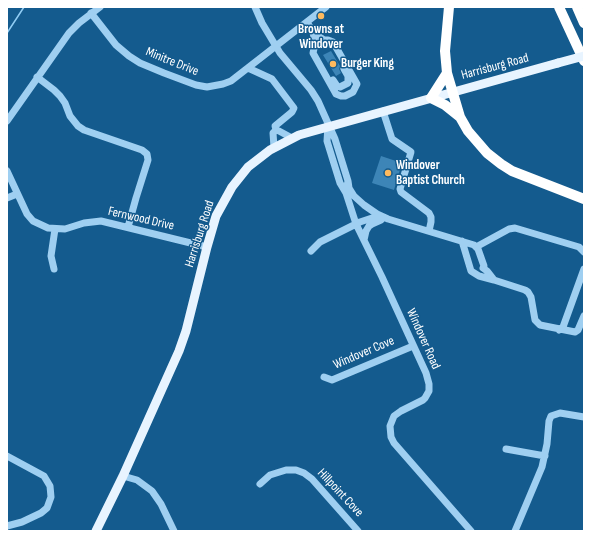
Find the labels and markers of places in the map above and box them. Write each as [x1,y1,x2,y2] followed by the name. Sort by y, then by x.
[316,11,326,21] marker: Browns at Windover
[298,22,344,53] place label: Browns at Windover
[341,56,394,72] place label: Burger King
[328,59,338,69] marker: Burger King
[396,158,465,189] place label: Windover Baptist Church
[383,168,393,178] marker: Windover Baptist Church

